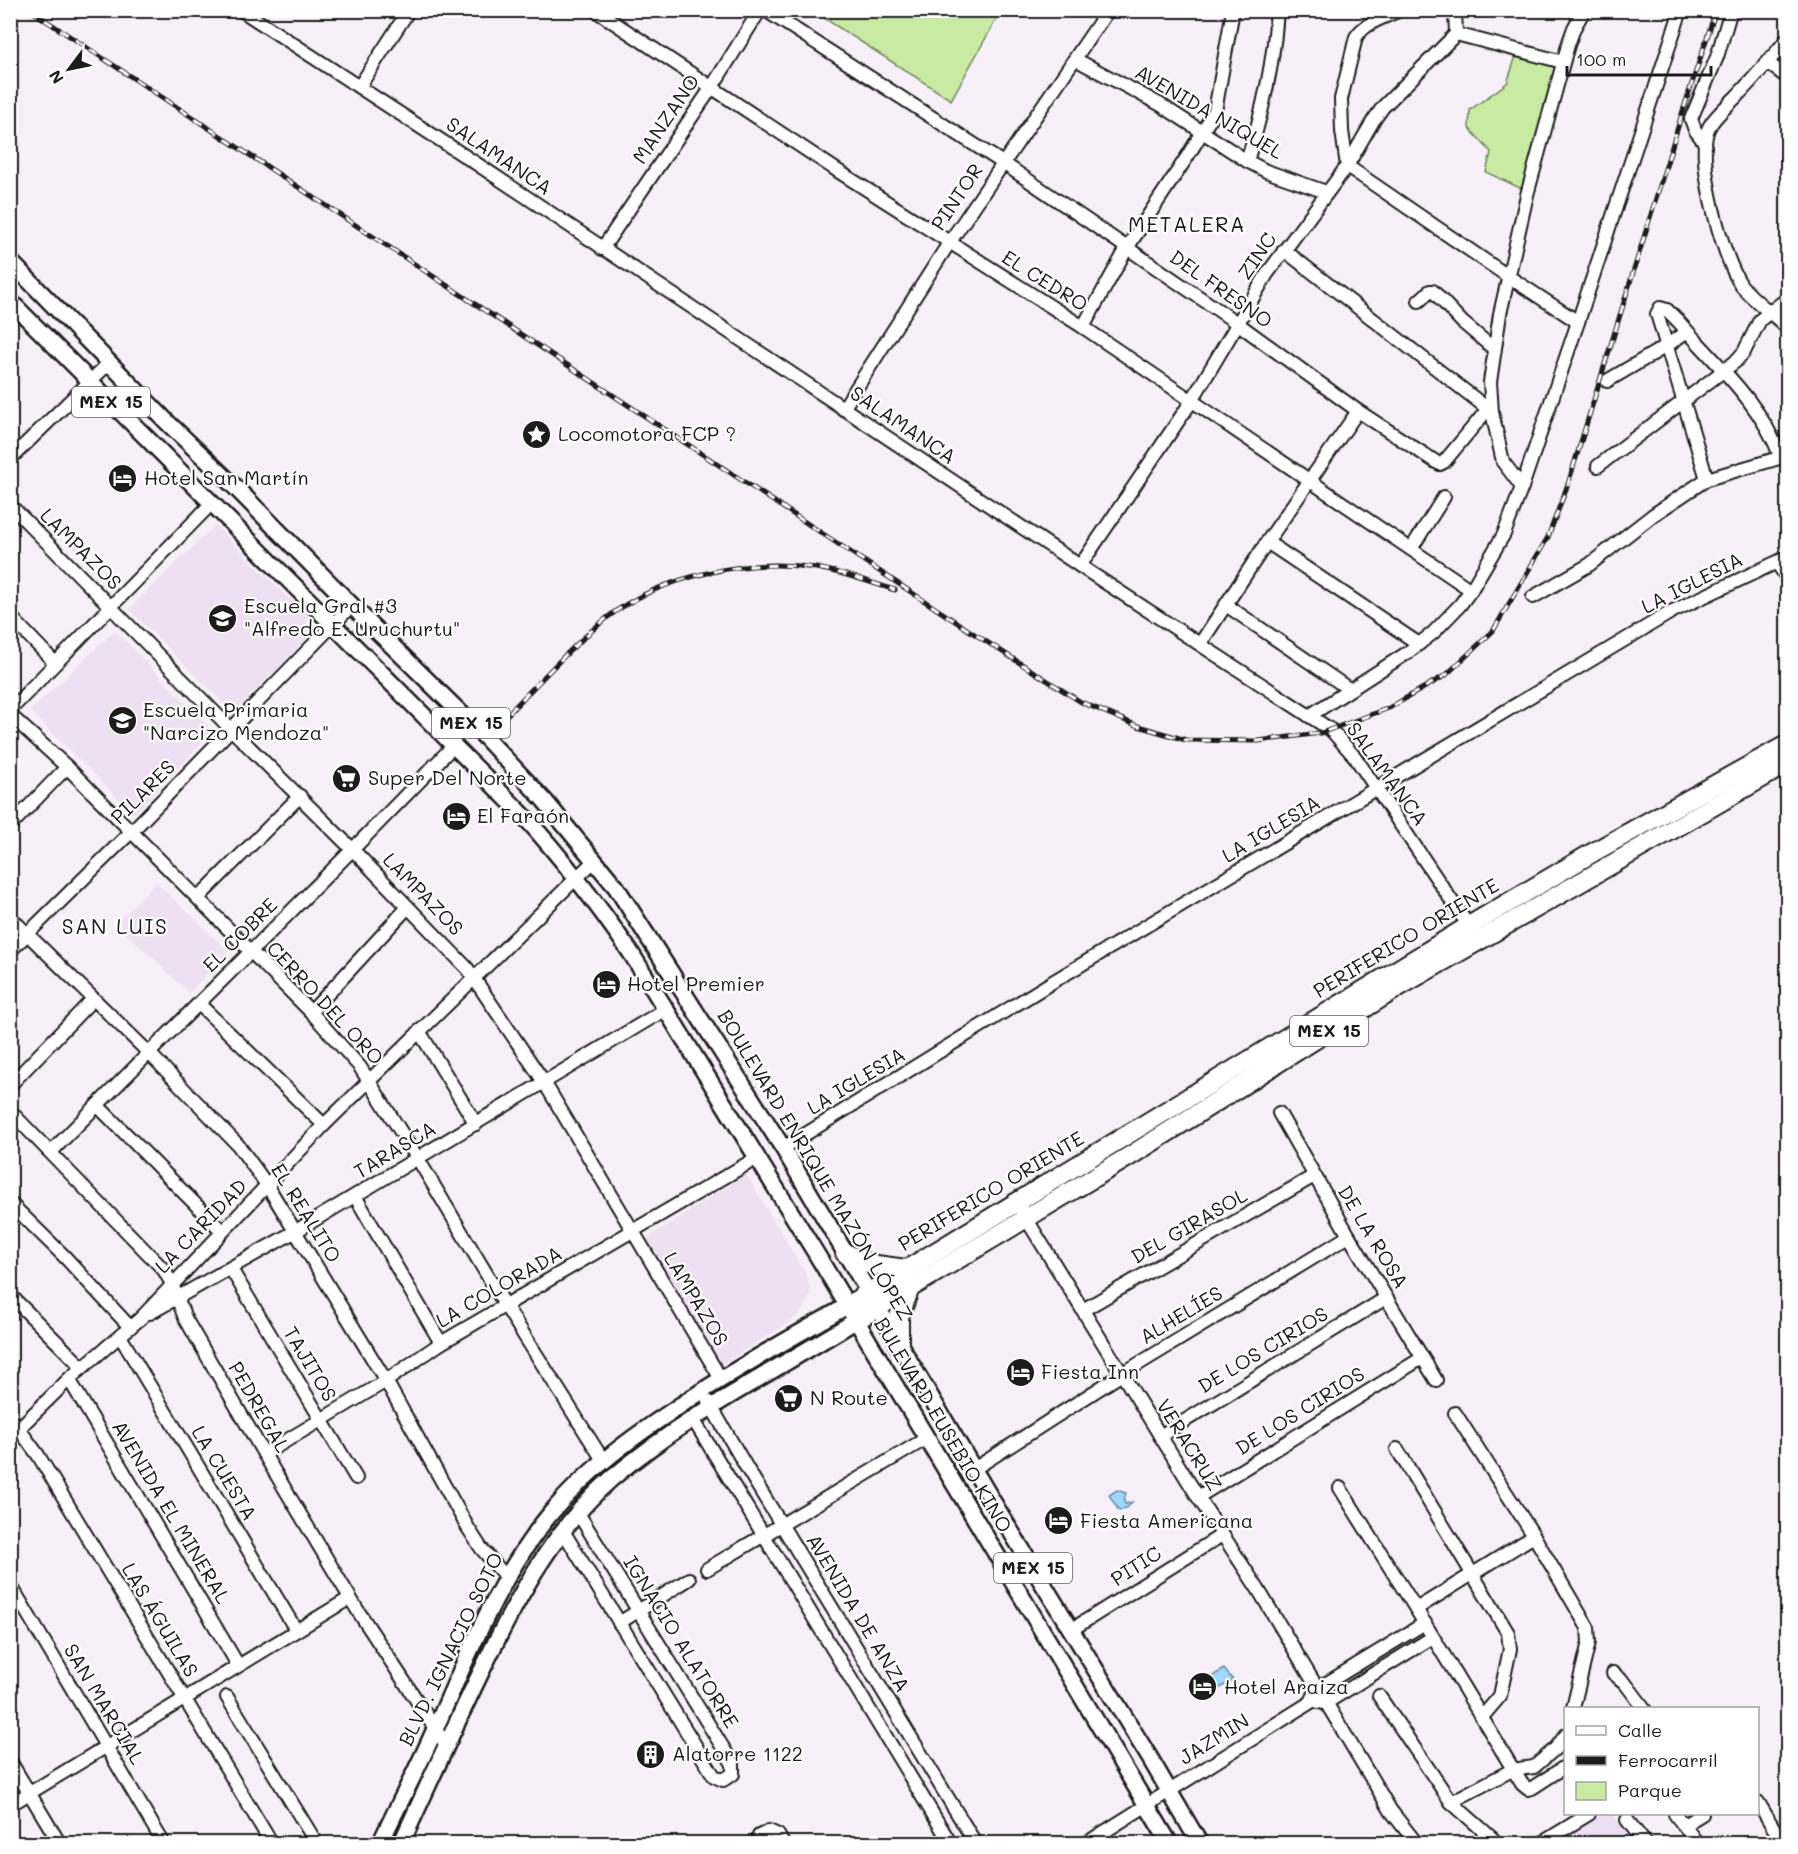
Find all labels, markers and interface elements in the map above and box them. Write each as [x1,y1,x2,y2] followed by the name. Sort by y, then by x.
[39,39,99,99] north arrow
[1567,39,1711,77] scale bar
[1576,47,1626,71] text: 100 m
[1131,58,1289,164] street label: AVENIDA NIQUEL
[44,66,68,88] text: N
[626,69,705,168] street label: MANZANO
[442,110,557,200] street label: SALAMANCA
[924,158,988,235] street label: PINTOR
[1128,210,1246,237] district label: METALERA
[1231,227,1281,284] street label: ZINC
[1165,243,1278,333] street label: DEL FRESNO
[998,244,1093,317] street label: EL CEDRO
[846,379,961,469] street label: SALAMANCA
[72,387,150,417] road number: MEX 15
[521,418,553,450] place icon: Locomotora FCP ?
[558,420,736,446] place label: Locomotora FCP ?
[107,462,139,494] hotel icon: Hotel San Martín
[144,464,309,490] place label: Hotel San Martín
[35,502,128,595] street label: LAMPAZOS
[1637,546,1747,619] street label: LA IGLESIA
[244,592,460,641] place label: Escuela Gral #3 "Alfredo E. Uruchurtu"
[207,602,239,634] school or university icon: Escuela Gral #3 "Alfredo E. Uruchurtu"
[143,696,329,745] place label: Escuela Primaria "Narcizo Mendoza"
[106,705,138,737] school or university icon: Escuela Primaria "Narcizo Mendoza"
[432,708,510,738] road number: MEX 15
[1341,716,1434,830] street label: SALAMANCA
[105,754,180,829] street label: PILARES
[331,762,363,794] supermarket icon: Super Del Norte
[368,764,527,790] place label: Super Del Norte
[1217,789,1324,868] street label: LA IGLESIA
[440,800,472,832] hotel icon: El Faraón
[477,802,569,828] place label: El Faraón
[378,846,470,940] street label: LAMPAZOS
[1308,871,1503,1003] street label: PERIFERICO ORIENTE
[196,891,282,977] street label: EL COBRE
[62,912,168,939] district label: SAN LUIS
[262,935,390,1070] street label: CERRO DEL ORO
[590,968,622,1000] hotel icon: Hotel Premier
[627,970,765,996] place label: Hotel Premier
[712,1004,919,1325] street label: BOULEVARD ENRIQUE MAZÓN LÓPEZ
[1290,1016,1368,1046] road number: MEX 15
[802,1041,909,1120] street label: LA IGLESIA
[349,1115,440,1184] street label: TARASCA
[893,1124,1088,1256] street label: PERIFERICO ORIENTE
[266,1158,348,1267] street label: EL REALITO
[149,1172,252,1278] street label: LA CARIDAD
[1333,1180,1415,1293] street label: DE LA ROSA
[1126,1181,1252,1269] street label: DEL GIRASOL
[431,1240,566,1333] street label: LA COLORADA
[659,1247,735,1350] street label: LAMPAZOS
[1134,1279,1227,1349] street label: ALHELÍES
[1193,1300,1332,1398] street label: DE LOS CIRIOS
[869,1312,1019,1537] street label: BULEVARD EUSEBIO KINO
[278,1321,343,1406] street label: TAJITOS
[223,1356,297,1457] street label: PEDREGAL
[1004,1356,1036,1388] hotel icon: Fiesta Inn
[1041,1358,1139,1384] place label: Fiesta Inn
[1230,1360,1369,1460] street label: DE LOS CIRIOS
[773,1382,805,1414] supermarket icon: N Route
[810,1384,888,1410] place label: N Route
[1151,1394,1228,1495] street label: VERACRUZ
[107,1415,237,1608] street label: AVENIDA EL MINERAL
[186,1420,263,1525] street label: LA CUESTA
[1043,1505,1075,1537] hotel icon: Fiesta Americana
[1080,1507,1253,1533] place label: Fiesta Americana
[801,1529,916,1696] street label: AVENIDA DE ANZA
[1105,1539,1166,1591] street label: PITIC
[392,1547,508,1750] street label: BLVD. IGNACIO SOTO
[618,1550,745,1733] street label: IGNACIO ALATORRE
[994,1553,1072,1583] road number: MEX 15
[117,1558,205,1681] street label: LAS ÁGUILAS
[59,1638,151,1769] street label: SAN MARCIAL
[1187,1671,1219,1703] hotel icon: Hotel Araiza
[1224,1673,1349,1699] place label: Hotel Araiza
[1174,1707,1253,1770] street label: JAZMIN
[1564,1707,1759,1815] legend
[1618,1718,1662,1742] text: Calle
[635,1738,667,1770] building icon: Alatorre 1122
[672,1740,803,1766] place label: Alatorre 1122
[1618,1748,1718,1772] text: Ferrocarril
[1618,1778,1682,1802] text: Parque

